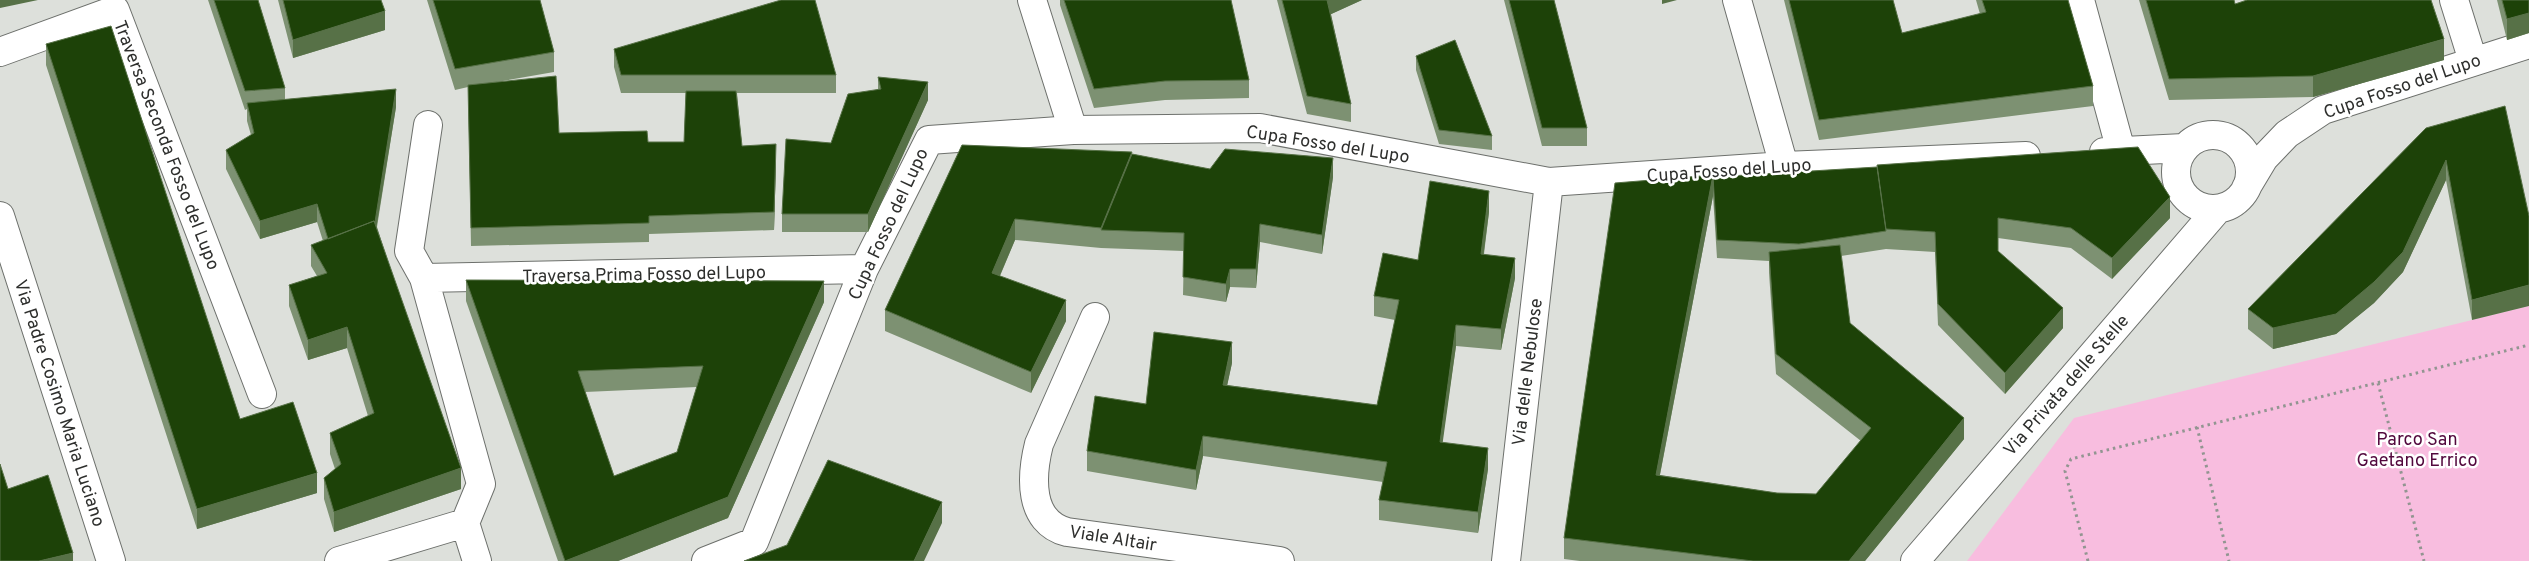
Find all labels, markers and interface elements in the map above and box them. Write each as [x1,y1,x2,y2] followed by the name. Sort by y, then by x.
[107,17,224,274] street label: Traversa Seconda Fosso del Lupo
[2321,50,2484,125] street label: Cupa Fosso del Lupo
[1244,121,1411,170] street label: Cupa Fosso del Lupo
[844,145,935,304] street label: Cupa Fosso del Lupo
[1646,154,1812,189] street label: Cupa Fosso del Lupo
[522,262,766,289] street label: Traversa Prima Fosso del Lupo
[8,277,109,530] street label: Via Padre Cosimo Maria Luciano
[1508,297,1549,447] street label: Via delle Nebulose
[1999,310,2135,462] street label: Via Privata delle Stelle
[2357,429,2477,473] park label: Parco San Gaetano Errico
[1067,521,1158,558] street label: Viale Altair

